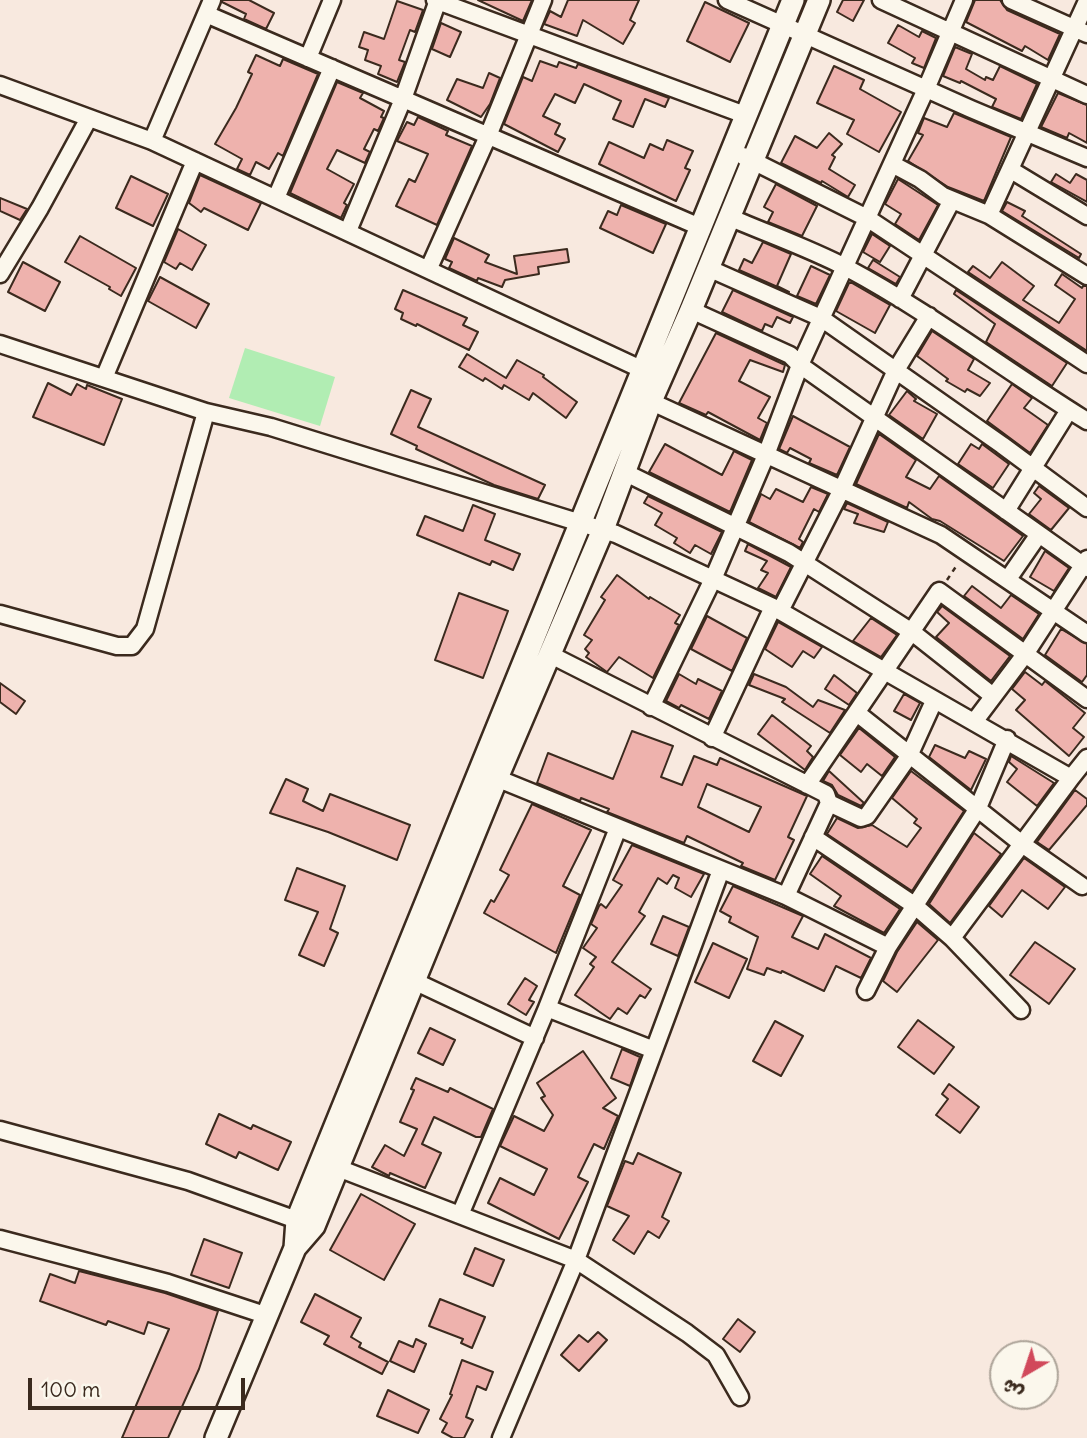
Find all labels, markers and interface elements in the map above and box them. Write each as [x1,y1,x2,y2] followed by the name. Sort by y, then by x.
[989,1340,1059,1410] north arrow
[32,1364,248,1408] scale bar
[996,1374,1028,1406] text: ش
[41,1376,100,1403] text: 100 m

